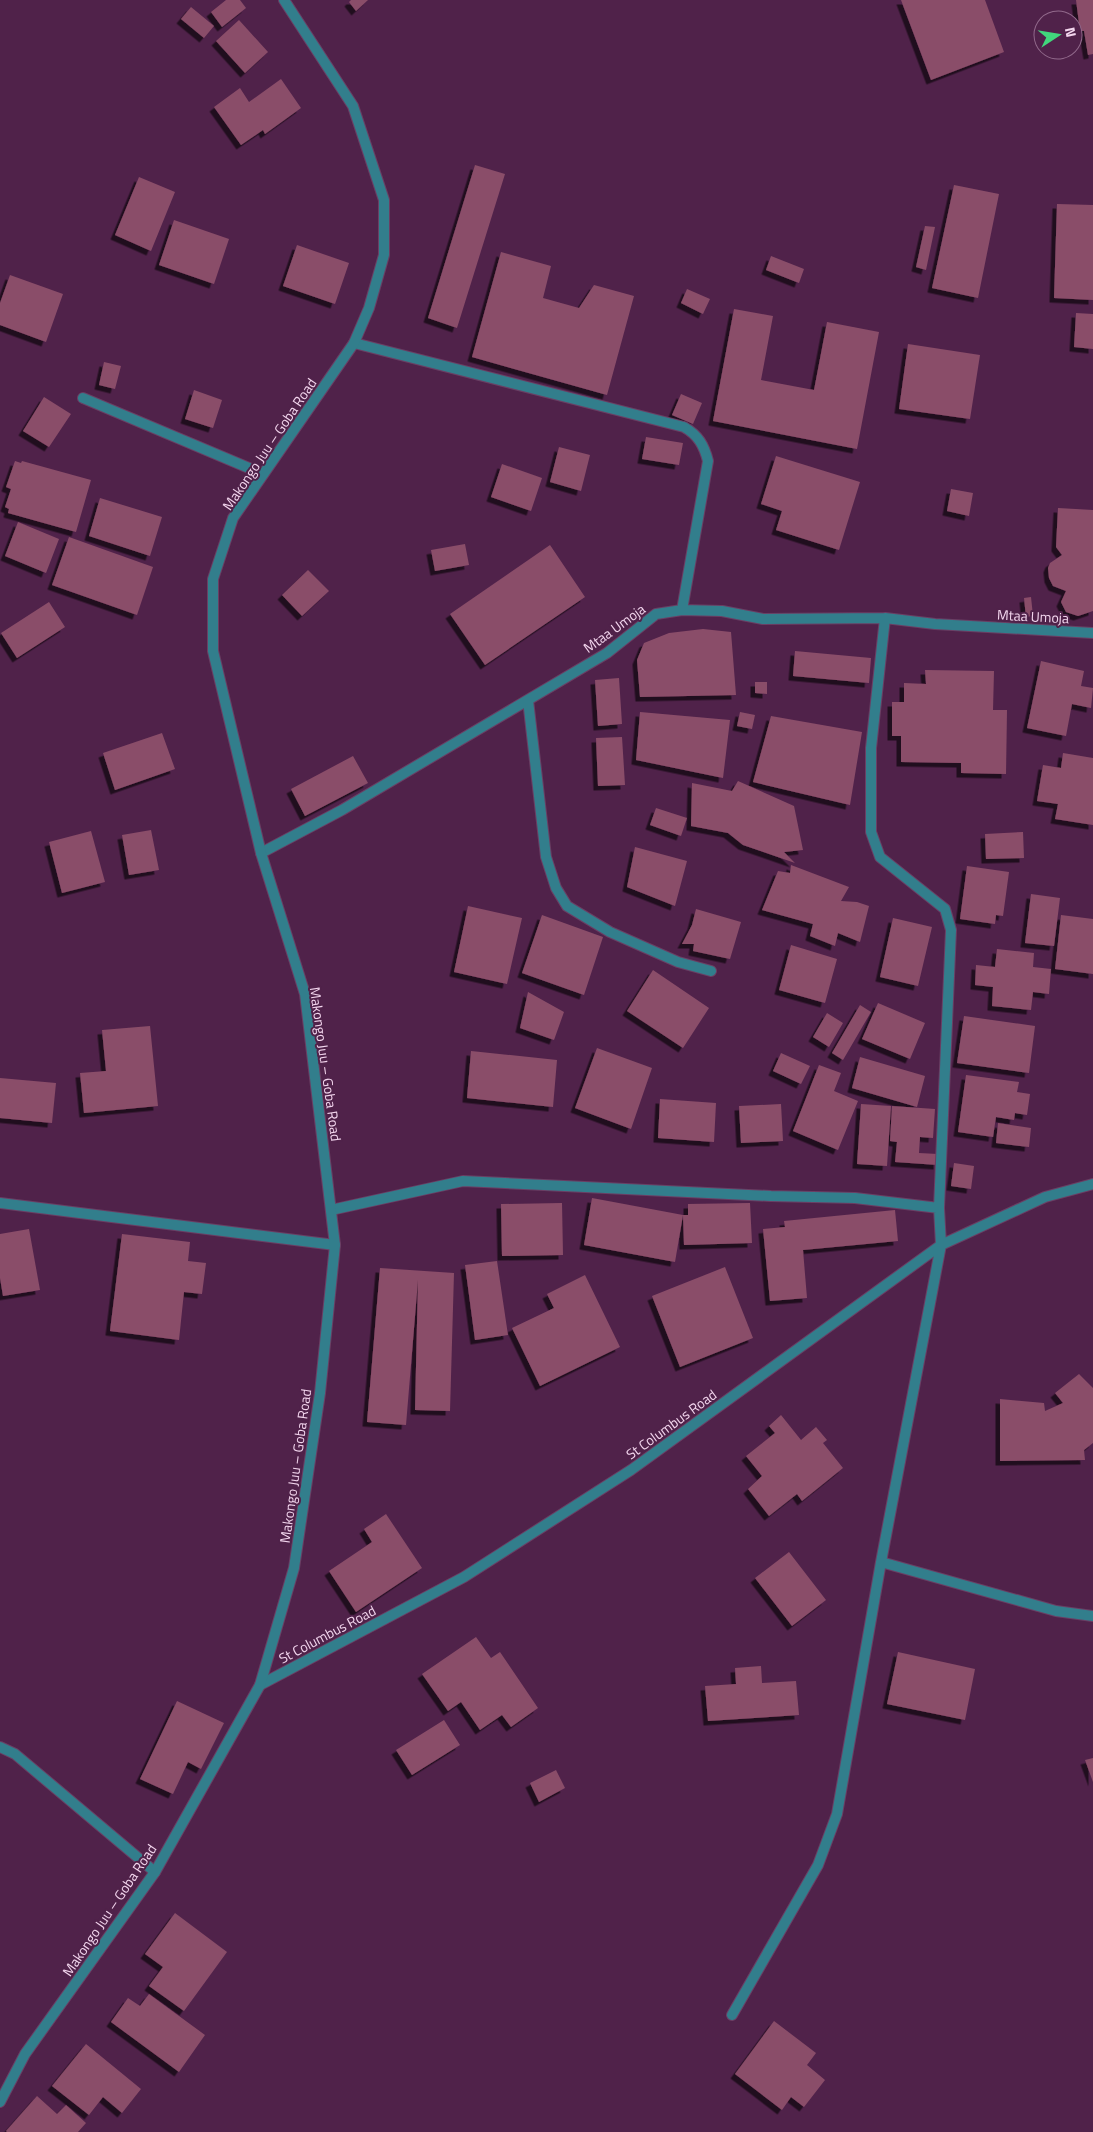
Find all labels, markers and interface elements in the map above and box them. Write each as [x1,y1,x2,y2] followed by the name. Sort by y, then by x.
[1033,10,1083,60] north arrow
[1060,25,1082,39] text: N
[217,374,321,514] street label: Makongo Juu – Goba Road
[579,598,649,658] street label: Mtaa Umoja
[997,604,1069,628] street label: Mtaa Umoja
[305,986,347,1142] street label: Makongo Juu – Goba Road
[621,1384,721,1464] street label: St Columbus Road
[274,1388,316,1544] street label: Makongo Juu – Goba Road
[275,1600,379,1668] street label: St Columbus Road
[57,1840,161,1980] street label: Makongo Juu – Goba Road

